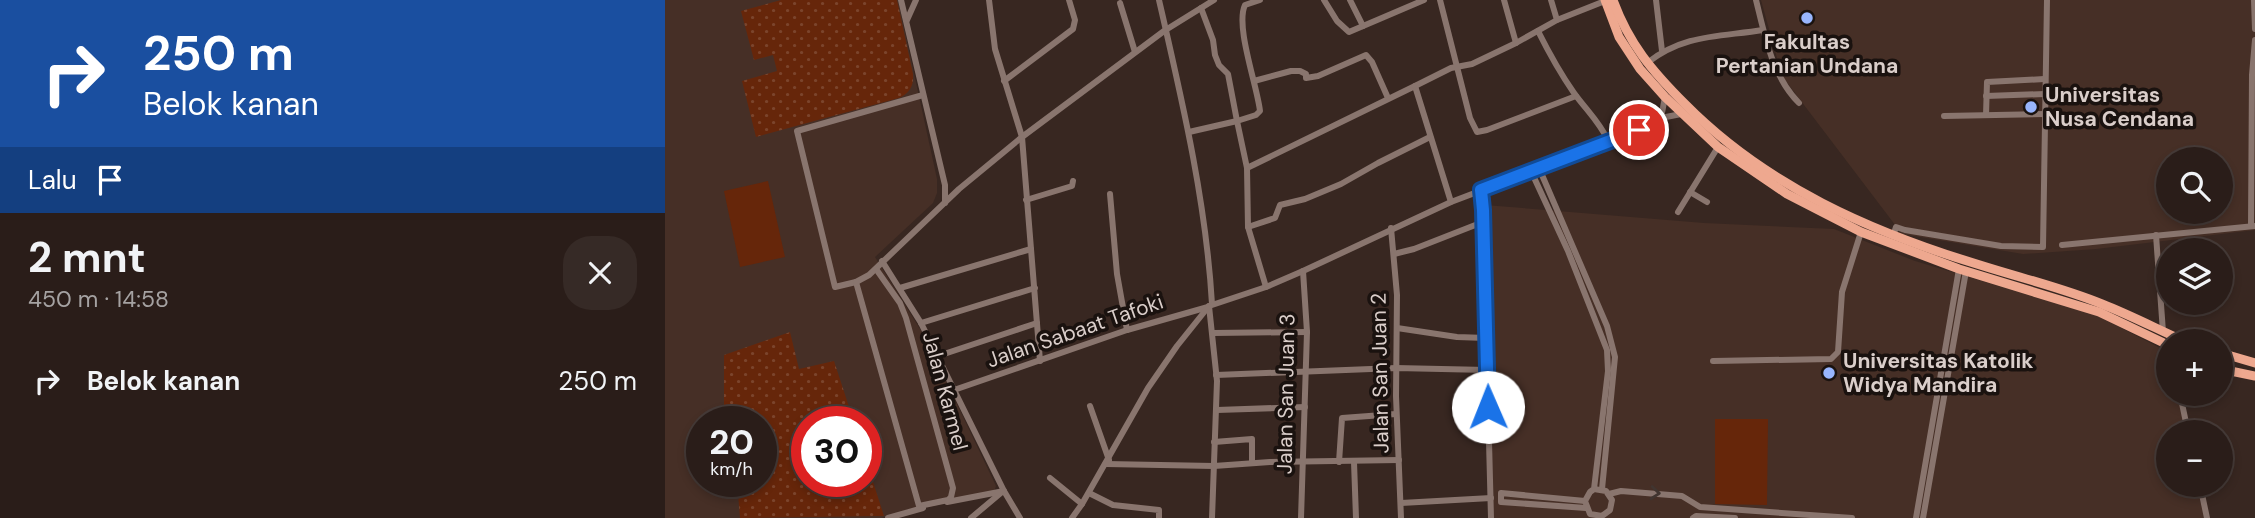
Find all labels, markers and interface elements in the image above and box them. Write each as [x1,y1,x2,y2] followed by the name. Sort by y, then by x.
[1799,10,1815,26] marker: Fakultas Pertanian Undana
[143,21,294,85] text: 250 m
[28,28,119,119] icon: right
[1716,28,1898,80] place label: Fakultas Pertanian Undana
[2045,81,2194,133] place label: Universitas Nusa Cendana
[143,83,319,125] text: Belok kanan
[2023,99,2039,115] marker: Universitas Nusa Cendana
[1609,100,1669,160] pin
[1620,111,1658,149] icon: arrive
[2156,147,2233,497] map controls
[2156,147,2233,224] button: search
[91,161,129,199] icon: arrive
[28,163,77,197] text: Lalu
[28,230,146,285] text: 2 mnt
[563,236,637,310] button: close
[2156,238,2233,315] button: layers
[28,284,169,314] text: 450 m · 14:58
[983,288,1167,374] street label: Jalan Sabaat Tafoki
[1365,292,1395,454] street label: Jalan San Juan 2
[1271,313,1301,475] street label: Jalan San Juan 3
[916,328,974,454] street label: Jalan Karmel
[2156,329,2233,406] button: +
[1843,347,2033,399] place label: Universitas Katolik Widya Mandira
[28,362,66,400] icon: right
[87,364,240,398] text: Belok kanan
[558,364,637,398] text: 250 m
[1821,365,1837,381] marker: Universitas Katolik Widya Mandira
[1451,370,1525,444] position arrow
[791,406,882,497] speed limit sign: 30
[709,419,754,465] text: 20
[2156,420,2233,497] button: −
[710,457,753,481] text: km/h
[1649,485,1660,500] one-way arrow

